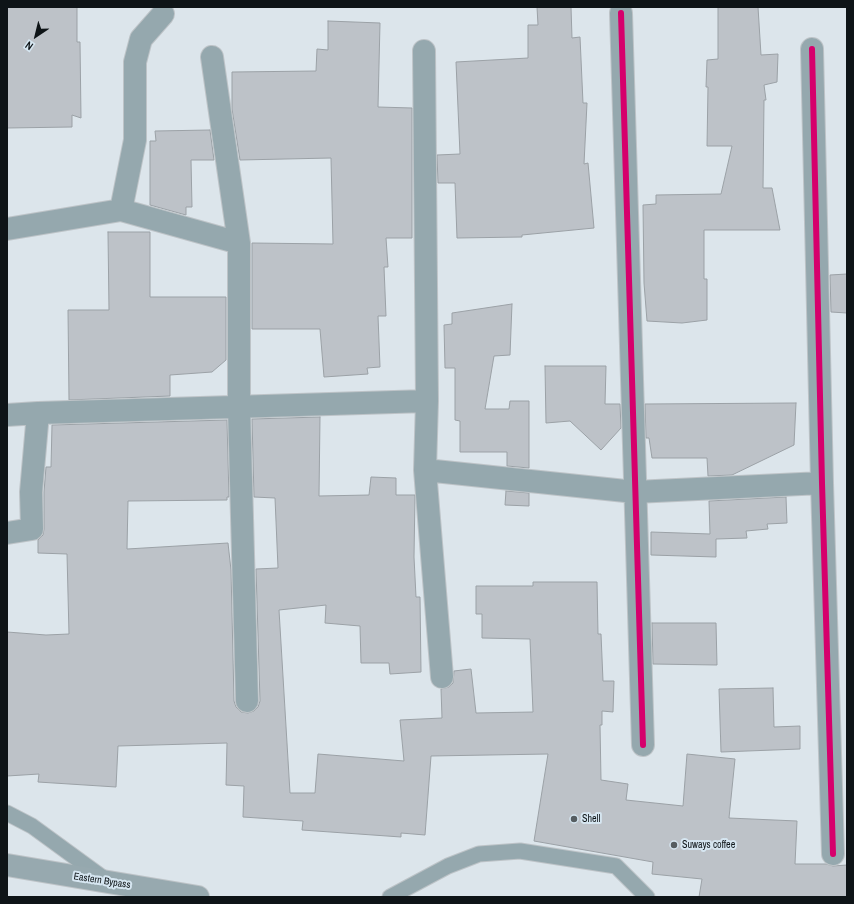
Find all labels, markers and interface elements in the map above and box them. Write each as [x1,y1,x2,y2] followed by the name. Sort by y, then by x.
[16,16,56,56] north arrow
[22,38,36,53] text: N
[582,813,600,825] place label: Shell
[569,814,579,824] marker: Shell
[682,839,735,851] place label: Suways coffee
[669,840,679,850] marker: Suways coffee
[73,871,131,891] street label: Eastern Bypass

